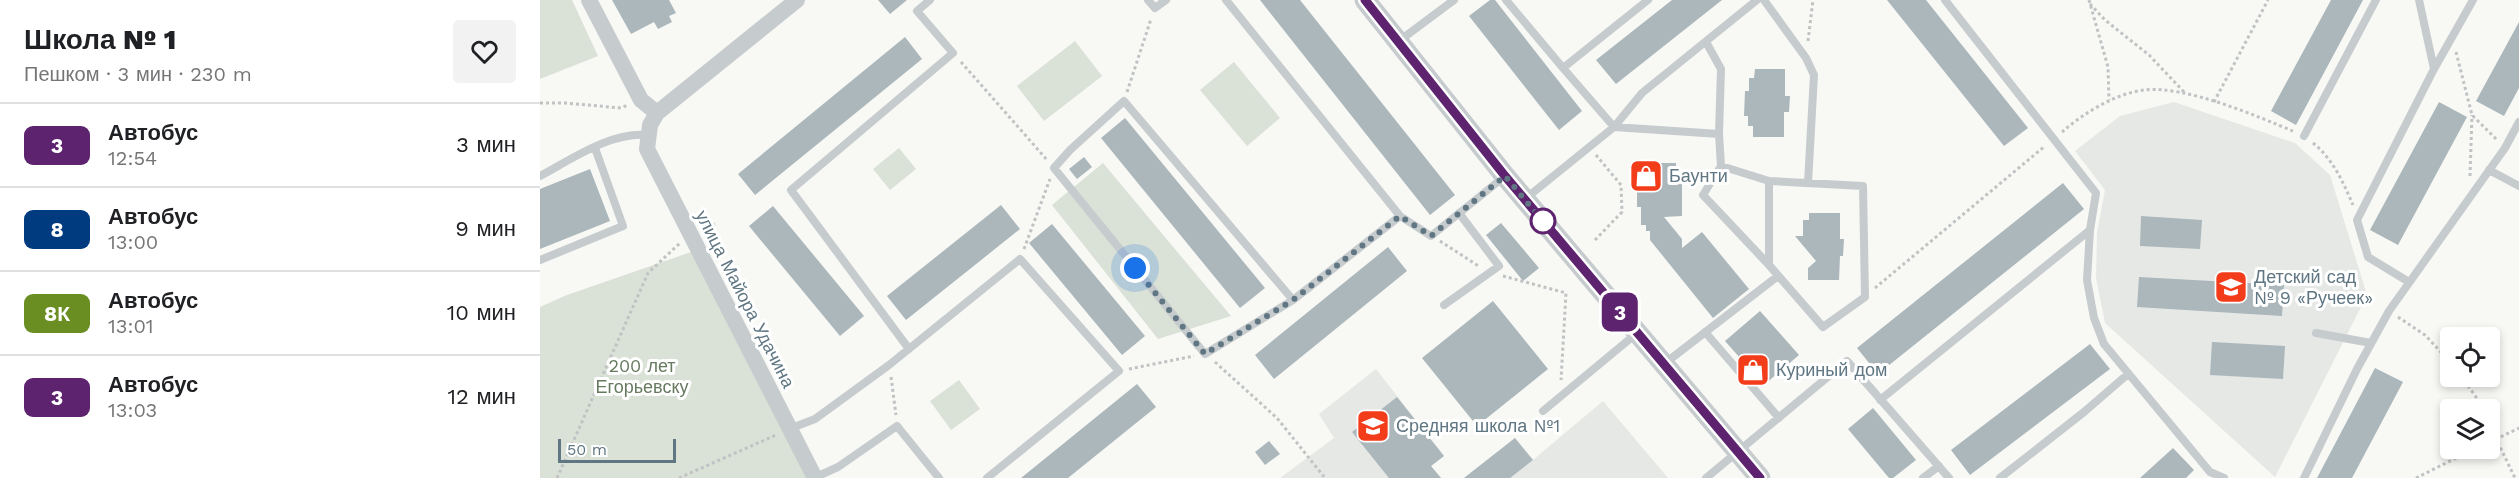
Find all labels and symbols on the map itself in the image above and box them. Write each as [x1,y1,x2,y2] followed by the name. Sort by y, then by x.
[1628,158,1664,194] shop icon: Баунти
[1669,165,1728,186] place label: Баунти
[691,206,800,392] street label: улица Майора Удачина
[1530,208,1556,234] unlabelled marker
[1120,253,1150,283] your location
[2254,266,2373,308] place label: Детский сад № 9 «Ручеек»
[2213,269,2249,305] school or university icon: Детский сад № 9 «Ручеек»
[1600,292,1640,332] line badge: 3
[1735,352,1771,388] shop icon: Куриный дом
[595,355,689,397] park label: 200 лет Егорьевску
[1776,359,1887,380] place label: Куриный дом
[1355,408,1391,444] school or university icon: Средняя школа №1
[1396,415,1560,436] place label: Средняя школа №1
[558,436,676,464] scale bar

